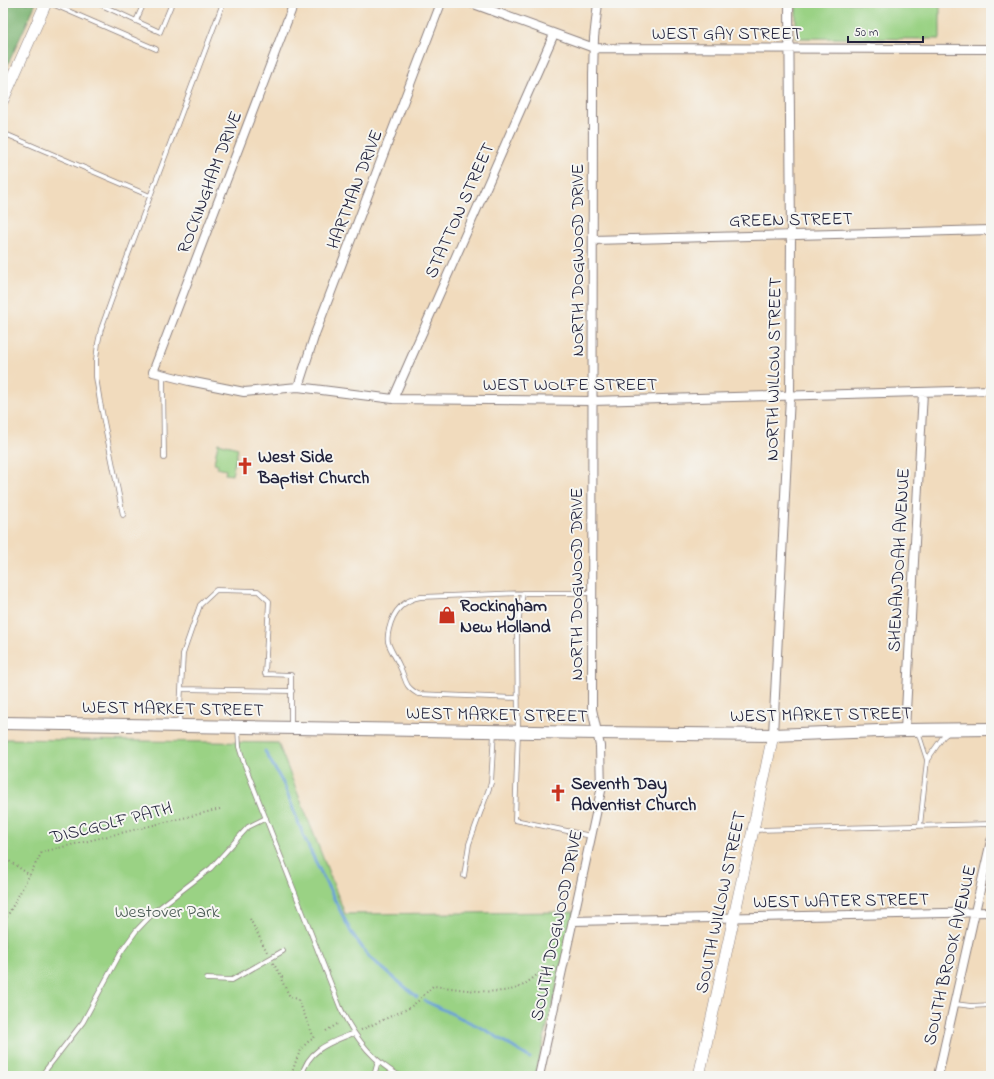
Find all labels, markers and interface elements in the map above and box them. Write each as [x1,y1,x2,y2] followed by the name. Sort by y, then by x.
[848,18,923,44] scale bar
[652,22,802,48] street label: WEST GAY STREET
[854,24,878,42] text: 50 m
[172,108,250,258] street label: ROCKINGHAM DRIVE
[321,126,391,253] street label: HARTMAN DRIVE
[419,139,502,283] street label: STATTON STREET
[566,163,592,356] street label: NORTH DOGWOOD DRIVE
[729,207,853,235] street label: GREEN STREET
[760,277,790,461] street label: NORTH WILLOW STREET
[483,373,657,399] street label: WEST WOLFE STREET
[257,445,370,492] place label: West Side Baptist Church
[235,456,255,476] church icon: West Side Baptist Church
[882,467,918,653] street label: SHENANDOAH AVENUE
[565,487,591,680] street label: NORTH DOGWOOD DRIVE
[460,594,551,641] place label: Rockingham New Holland
[437,605,457,625] shop icon: Rockingham New Holland
[82,695,264,725] street label: WEST MARKET STREET
[406,701,588,731] street label: WEST MARKET STREET
[730,701,912,731] street label: WEST MARKET STREET
[571,772,697,819] place label: Seventh Day Adventist Church
[548,783,568,803] church icon: Seventh Day Adventist Church
[47,796,175,852] street label: DISCGOLF PATH
[690,809,754,996] street label: SOUTH WILLOW STREET
[525,827,591,1023] street label: SOUTH DOGWOOD DRIVE
[918,863,984,1048] street label: SOUTH BROOK AVENUE
[753,887,929,917] street label: WEST WATER STREET
[115,900,219,926] park label: Westover Park

